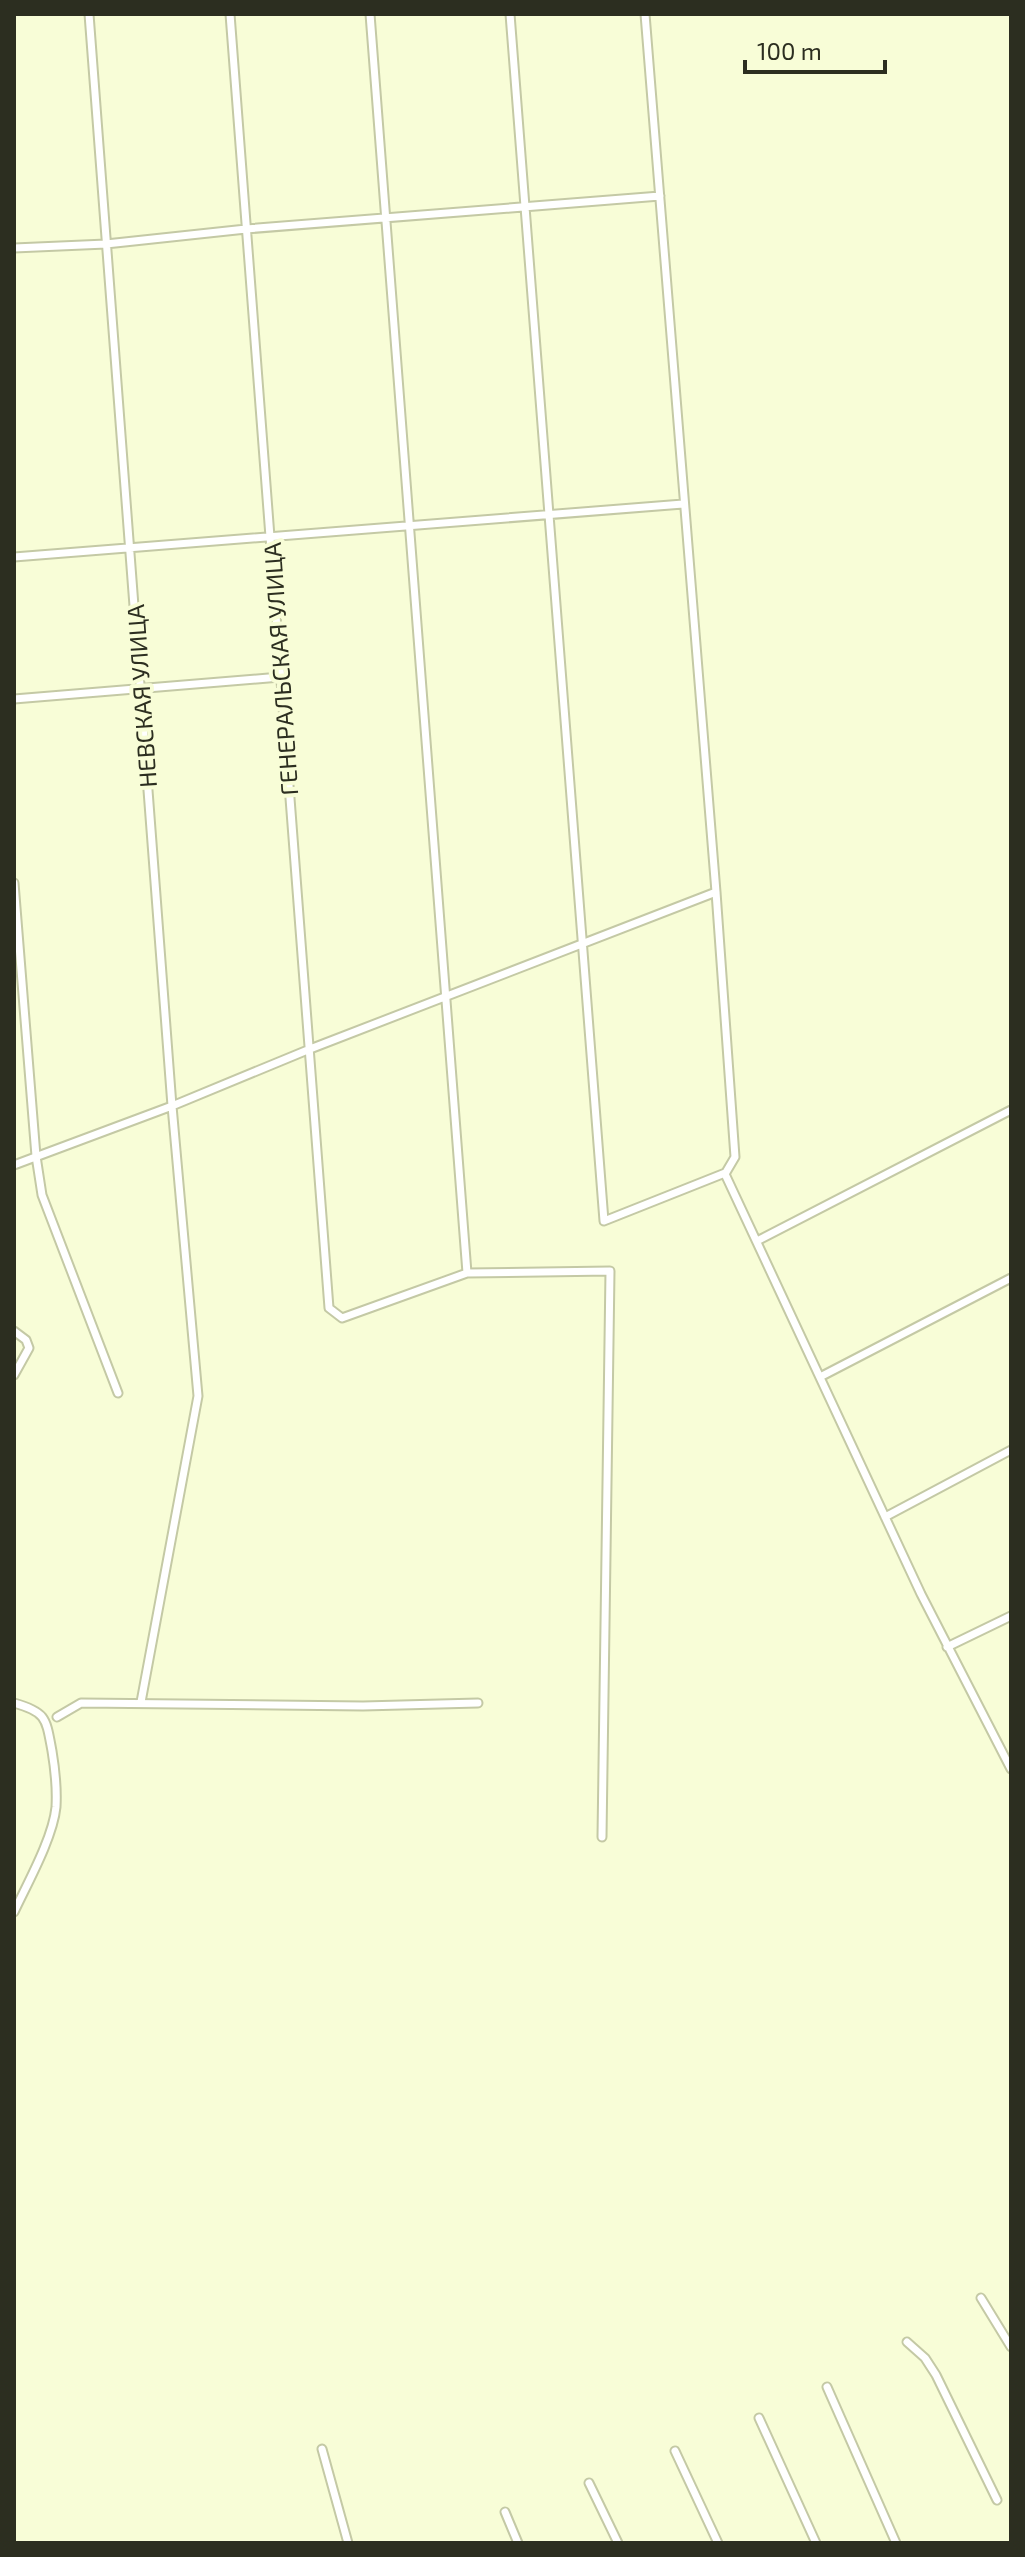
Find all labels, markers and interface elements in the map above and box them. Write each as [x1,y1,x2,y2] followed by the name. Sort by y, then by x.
[745,24,885,74] scale bar
[757,36,822,65] text: 100 m
[257,541,303,796] street label: ГЕНЕРАЛЬСКАЯ УЛИЦА
[120,603,162,789] street label: НЕВСКАЯ УЛИЦА

